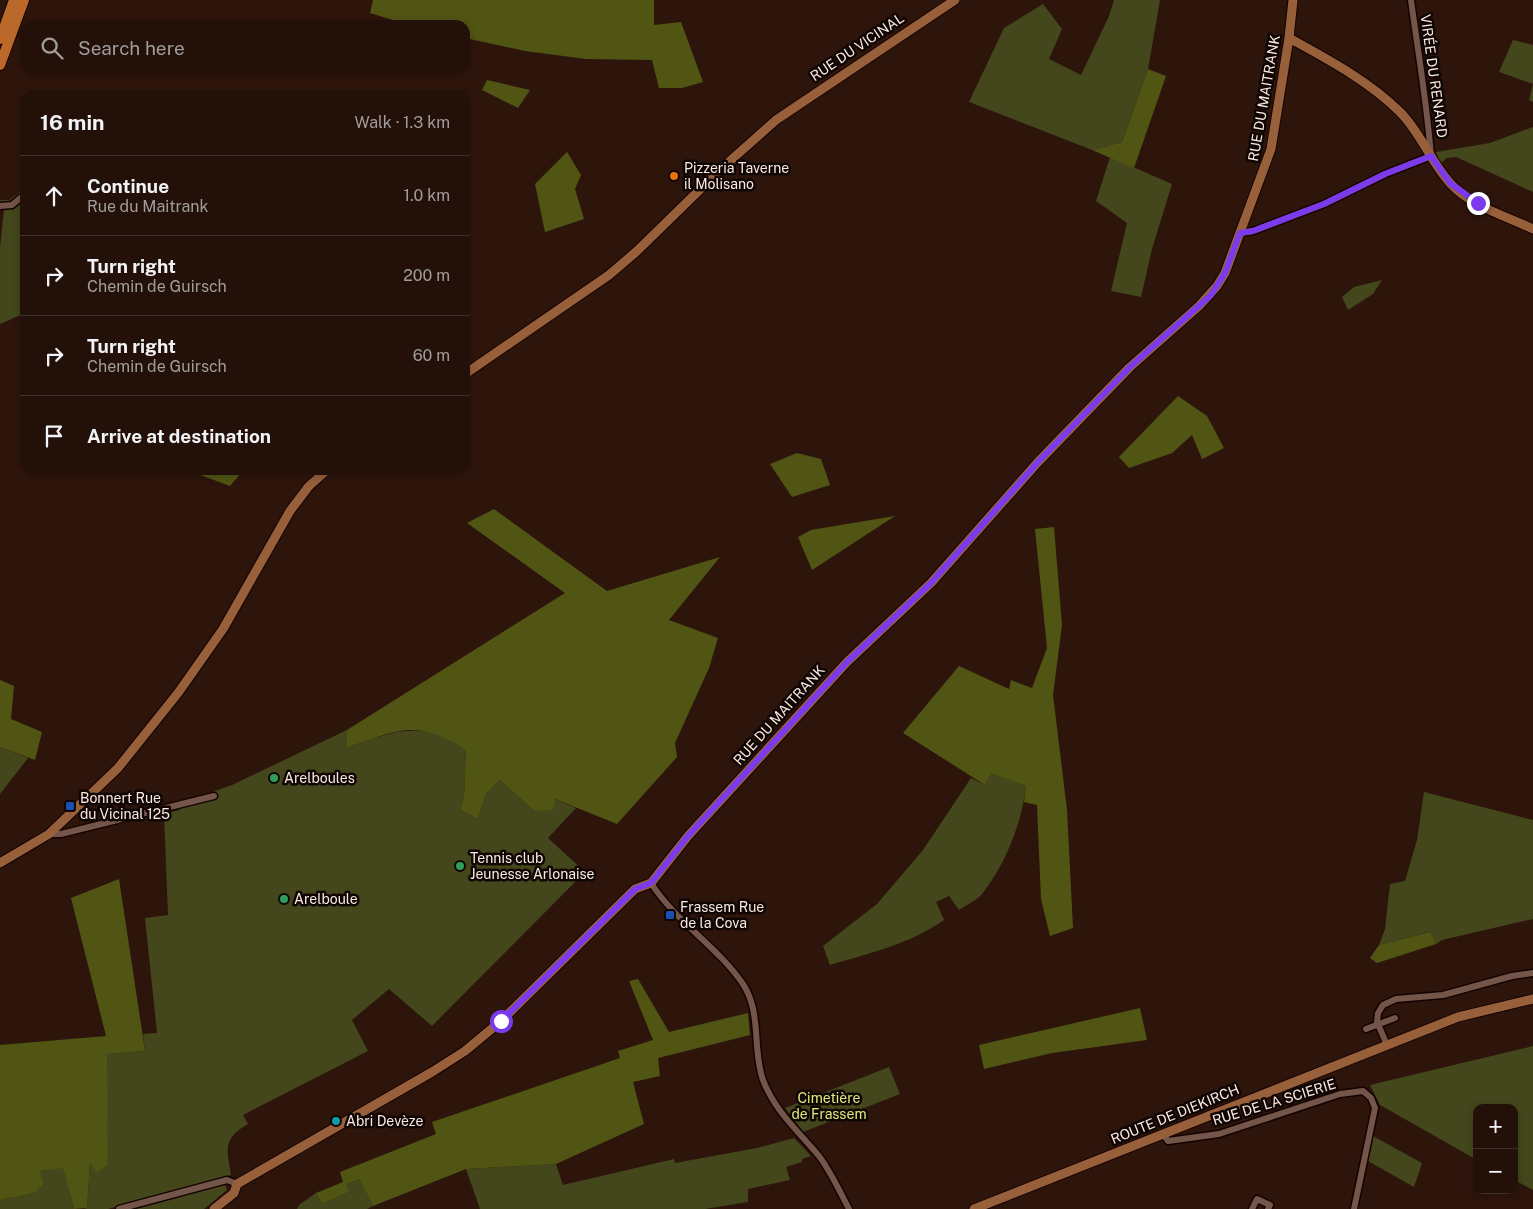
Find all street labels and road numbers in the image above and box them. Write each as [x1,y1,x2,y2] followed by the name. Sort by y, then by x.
[807,10,907,84] street label: RUE DU VICINAL
[1417,13,1452,139] street label: VIRÉE DU RENARD
[1245,33,1283,163] street label: RUE DU MAITRANK
[730,662,828,768] street label: RUE DU MAITRANK
[1210,1076,1338,1128] street label: RUE DE LA SCIERIE
[1108,1081,1242,1147] street label: ROUTE DE DIEKIRCH

